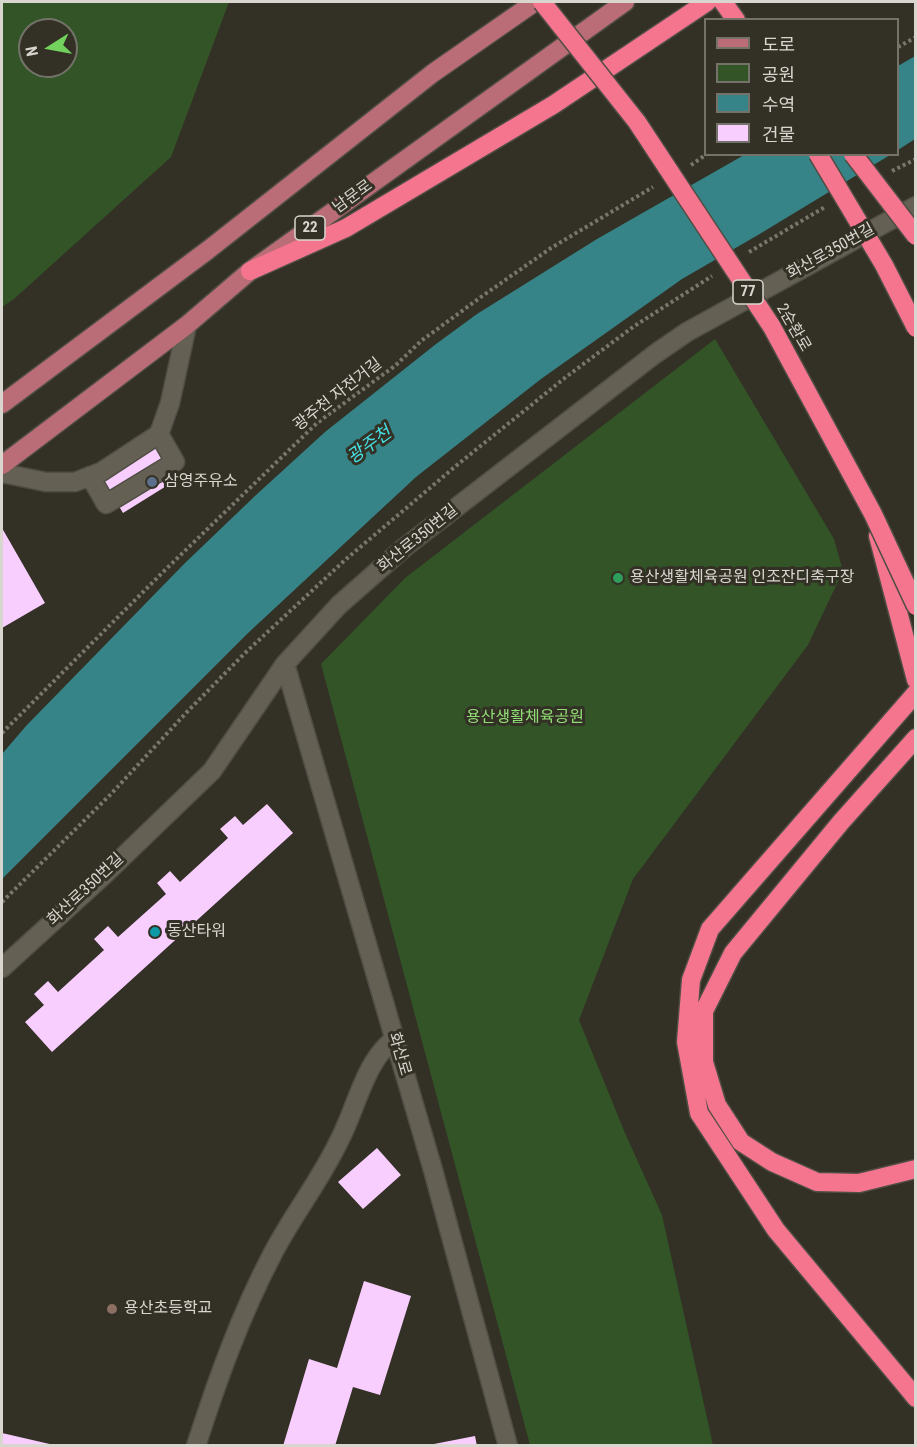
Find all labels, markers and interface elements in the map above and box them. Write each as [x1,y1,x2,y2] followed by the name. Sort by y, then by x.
[18,18,78,78] north arrow
[704,18,899,156] legend
[762,34,795,55] text: 도로
[22,45,42,58] text: N
[762,64,795,85] text: 공원
[762,94,795,115] text: 수역
[762,124,795,145] text: 건물
[329,176,377,218] street label: 남문로
[295,216,325,240] road number: 22
[784,220,878,284] street label: 화산로350번길
[733,280,763,304] road number: 77
[772,301,814,355] street label: 2순환로
[290,355,386,435] street label: 광주천 자전거길
[344,423,396,469] water label: 광주천
[164,472,238,492] place label: 삼영주유소
[145,475,159,489] marker: 삼영주유소
[374,501,462,577] street label: 화산로350번길
[630,568,854,588] place label: 용산생활체육공원 인조잔디축구장
[611,571,625,585] marker: 용산생활체육공원 인조잔디축구장
[466,708,584,728] park label: 용산생활체육공원
[44,850,128,930] street label: 화산로350번길
[167,922,226,942] place label: 동산타워
[148,925,162,939] marker: 동산타워
[384,1030,414,1078] street label: 화산로
[124,1299,212,1319] place label: 용산초등학교
[105,1302,119,1316] marker: 용산초등학교

